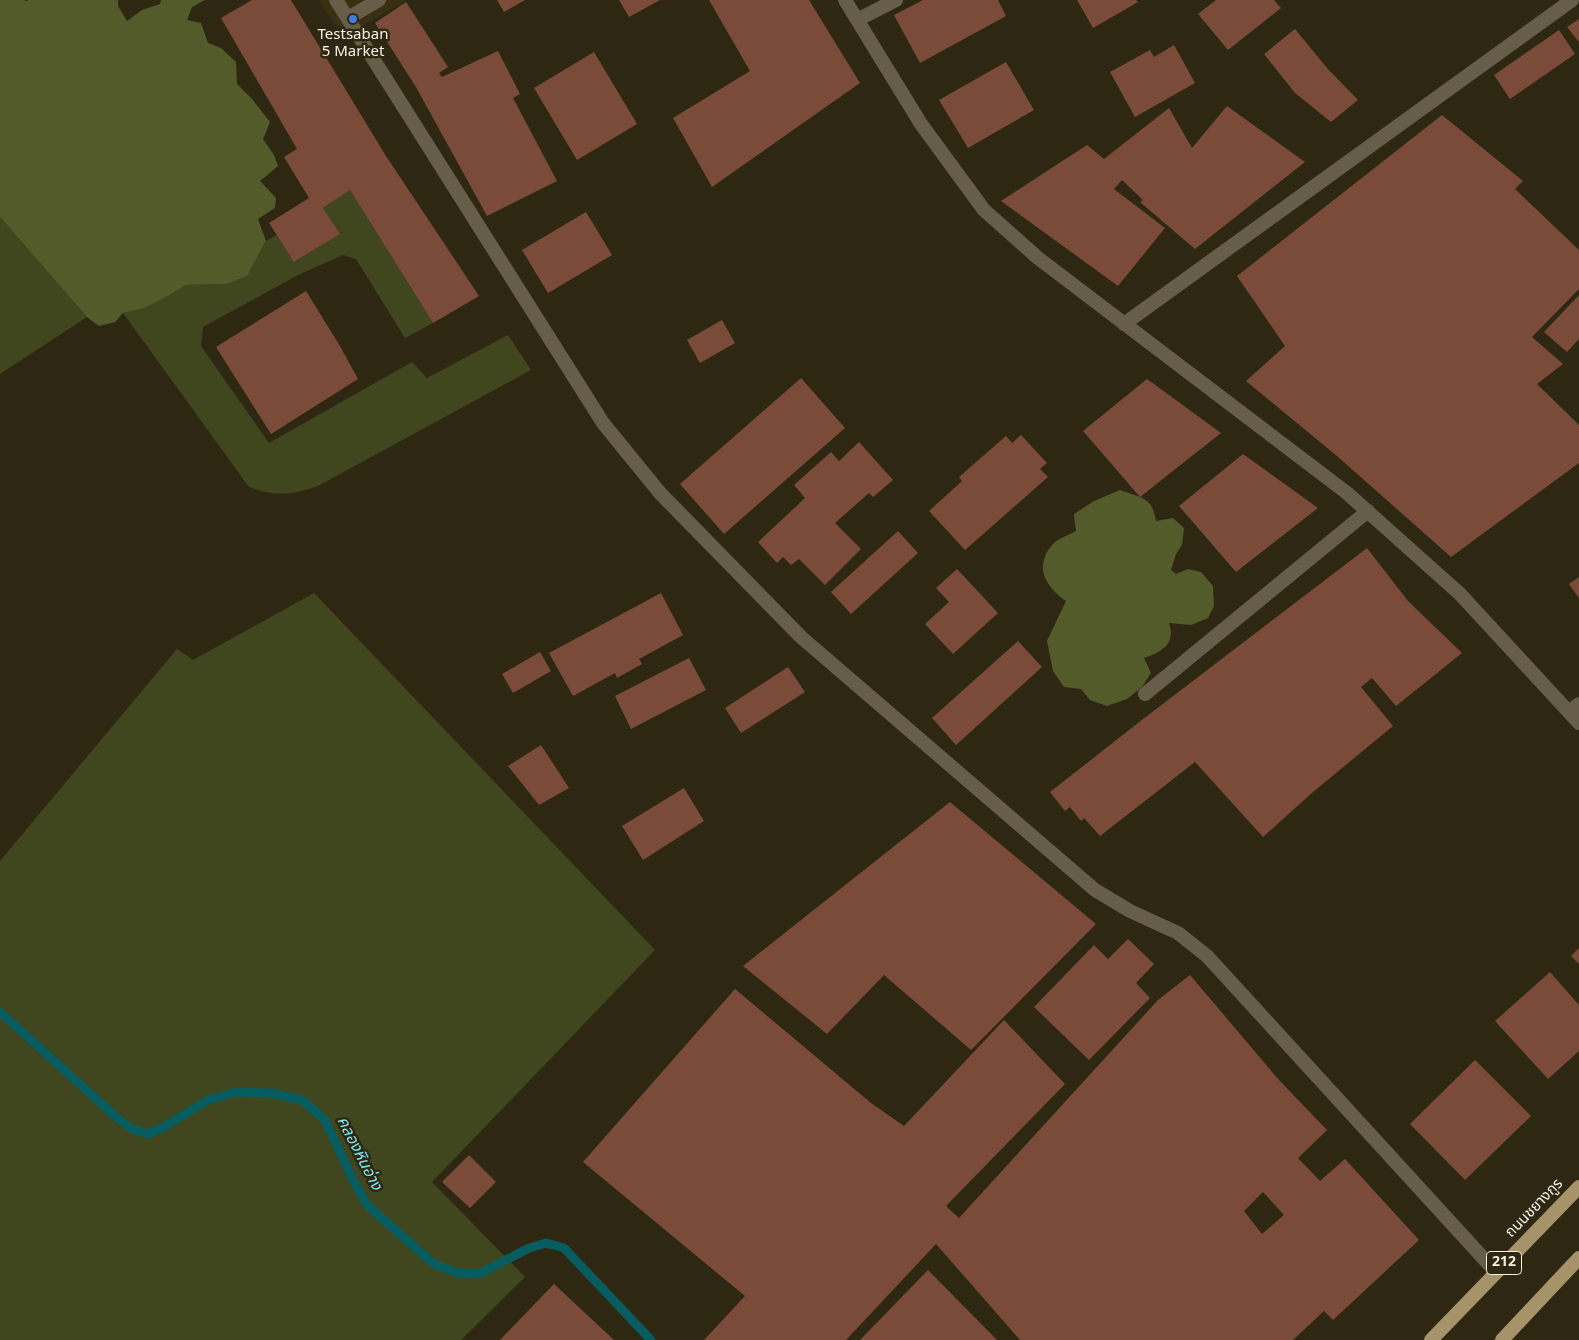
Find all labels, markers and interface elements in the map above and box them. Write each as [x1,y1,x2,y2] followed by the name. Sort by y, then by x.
[347,13,359,25] marker: Testsaban 5 Market
[318,27,388,62] place label: Testsaban 5 Market
[331,1114,385,1194] water label: คลองหินอ่าง
[1502,1176,1568,1242] street label: ถนนชยางกูร
[1486,1252,1522,1274] road number: 212

